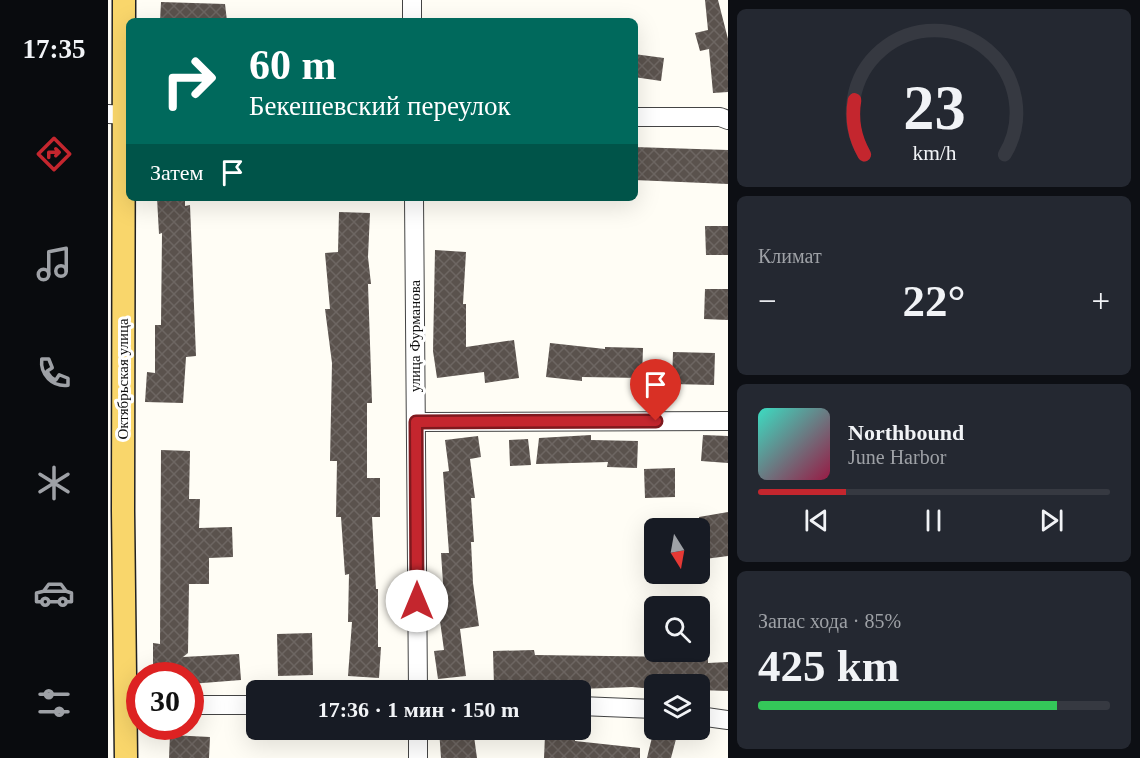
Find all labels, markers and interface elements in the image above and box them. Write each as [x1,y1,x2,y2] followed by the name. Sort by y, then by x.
[23,34,86,64] text: 17:35
[150,42,228,120] icon: right
[249,42,337,88] text: 60 m
[903,73,965,142] text: 23
[249,91,511,121] text: Бекешевский переулок
[33,133,75,175] icon: directions
[912,142,956,166] text: km/h
[216,156,249,189] icon: arrive
[150,160,204,185] text: Затем
[33,243,75,285] icon: music
[758,245,822,267] text: Климат
[903,276,966,326] text: 22°
[407,279,423,392] street label: улица Фурманова
[758,283,777,319] text: −
[1091,283,1110,319] text: +
[115,318,131,440] street label: Октябрьская улица
[33,352,75,394] icon: phone
[630,359,681,421] pin
[639,368,672,401] icon: arrive
[848,420,964,445] text: Northbound
[848,446,946,468] text: June Harbor
[33,462,75,504] icon: climate
[800,504,833,537] icon: previous
[917,504,950,537] icon: pause
[1035,504,1068,537] icon: next
[644,518,710,584] north arrow
[644,518,710,740] map controls
[385,569,449,633] position arrow
[33,572,75,614] icon: car
[644,596,710,662] button: search
[758,610,901,632] text: Запас хода · 85%
[758,641,899,691] text: 425 km
[126,662,204,740] speed limit sign: 30
[644,674,710,740] button: layers
[33,682,75,724] icon: filters
[318,697,519,722] text: 17:36 · 1 мин · 150 m

